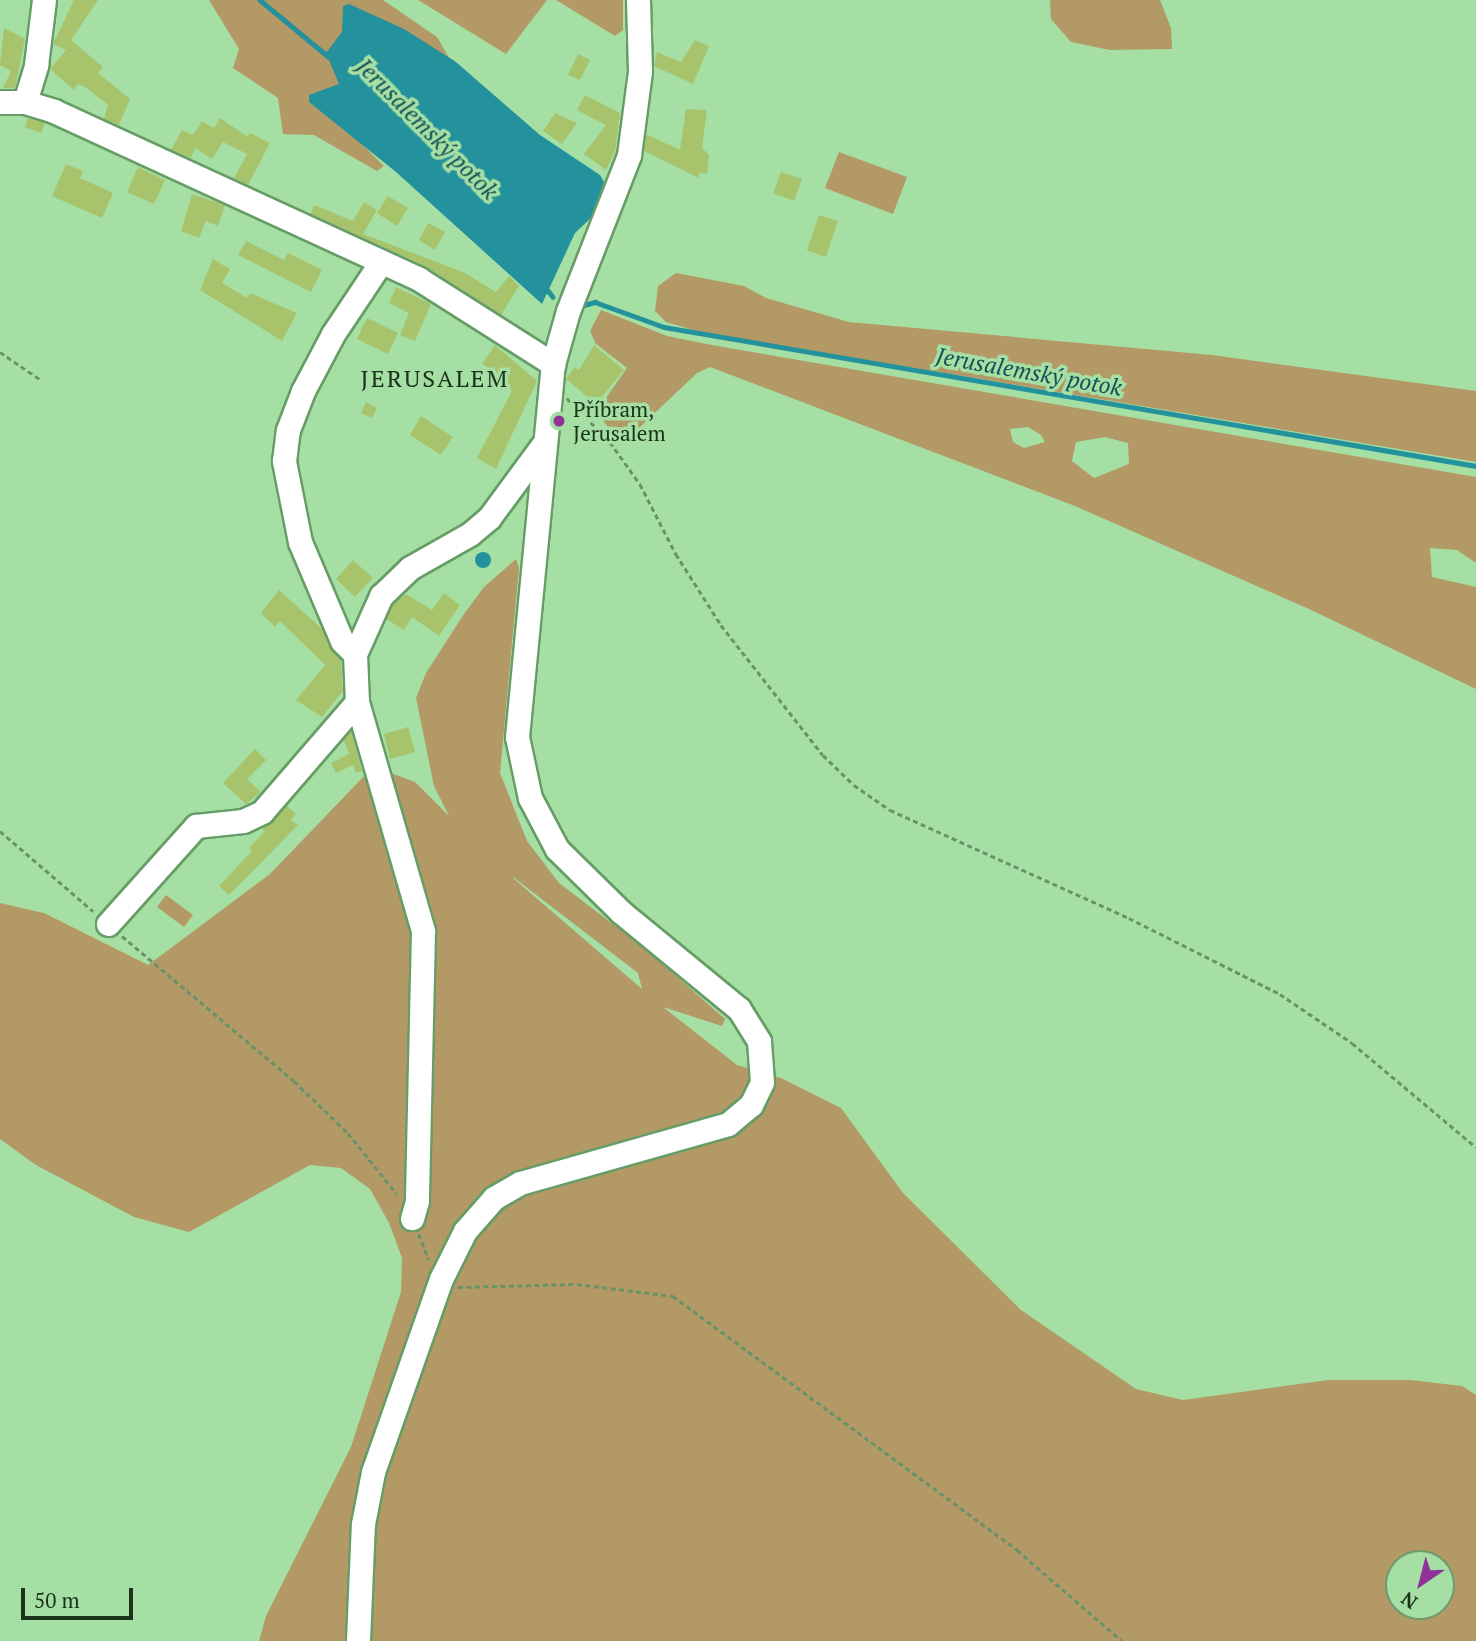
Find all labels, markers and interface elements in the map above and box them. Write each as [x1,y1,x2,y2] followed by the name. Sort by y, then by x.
[351,53,503,205] water label: Jerusalemský potok
[934,342,1124,402] water label: Jerusalemský potok
[362,365,508,393] district label: JERUSALEM
[573,396,666,446] place label: Příbram, Jerusalem
[551,413,567,429] marker: Příbram, Jerusalem
[1385,1550,1455,1620] north arrow
[24,1574,136,1618] scale bar
[34,1586,80,1614] text: 50 m
[1396,1587,1422,1615] text: N

